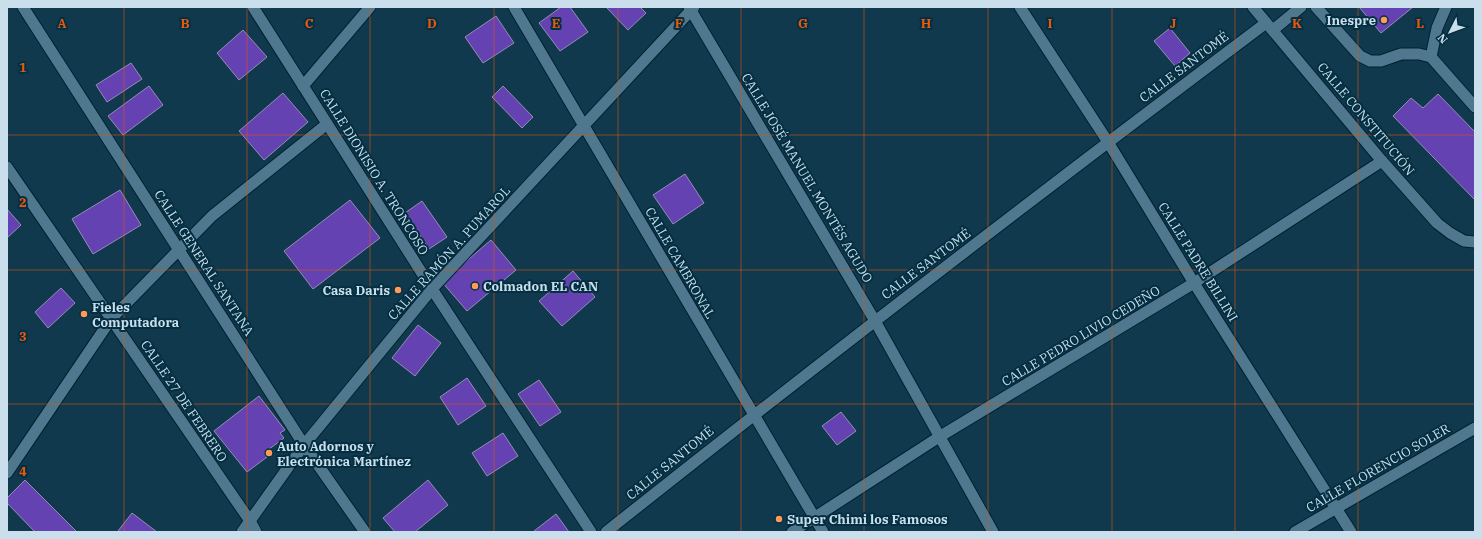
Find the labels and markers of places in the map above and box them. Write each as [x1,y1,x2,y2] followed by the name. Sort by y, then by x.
[1326,12,1376,29] place label: Inespre
[1379,15,1389,25] marker: Inespre
[483,278,598,295] place label: Colmadon EL CAN
[470,281,480,291] marker: Colmadon EL CAN
[322,282,390,299] place label: Casa Daris
[393,285,403,295] marker: Casa Daris
[92,299,180,331] place label: Fieles Computadora
[79,309,89,319] marker: Fieles Computadora
[277,438,411,470] place label: Auto Adornos y Electrónica Martínez
[264,448,274,458] marker: Auto Adornos y Electrónica Martínez
[787,511,948,528] place label: Super Chimi los Famosos
[774,514,784,524] marker: Super Chimi los Famosos

